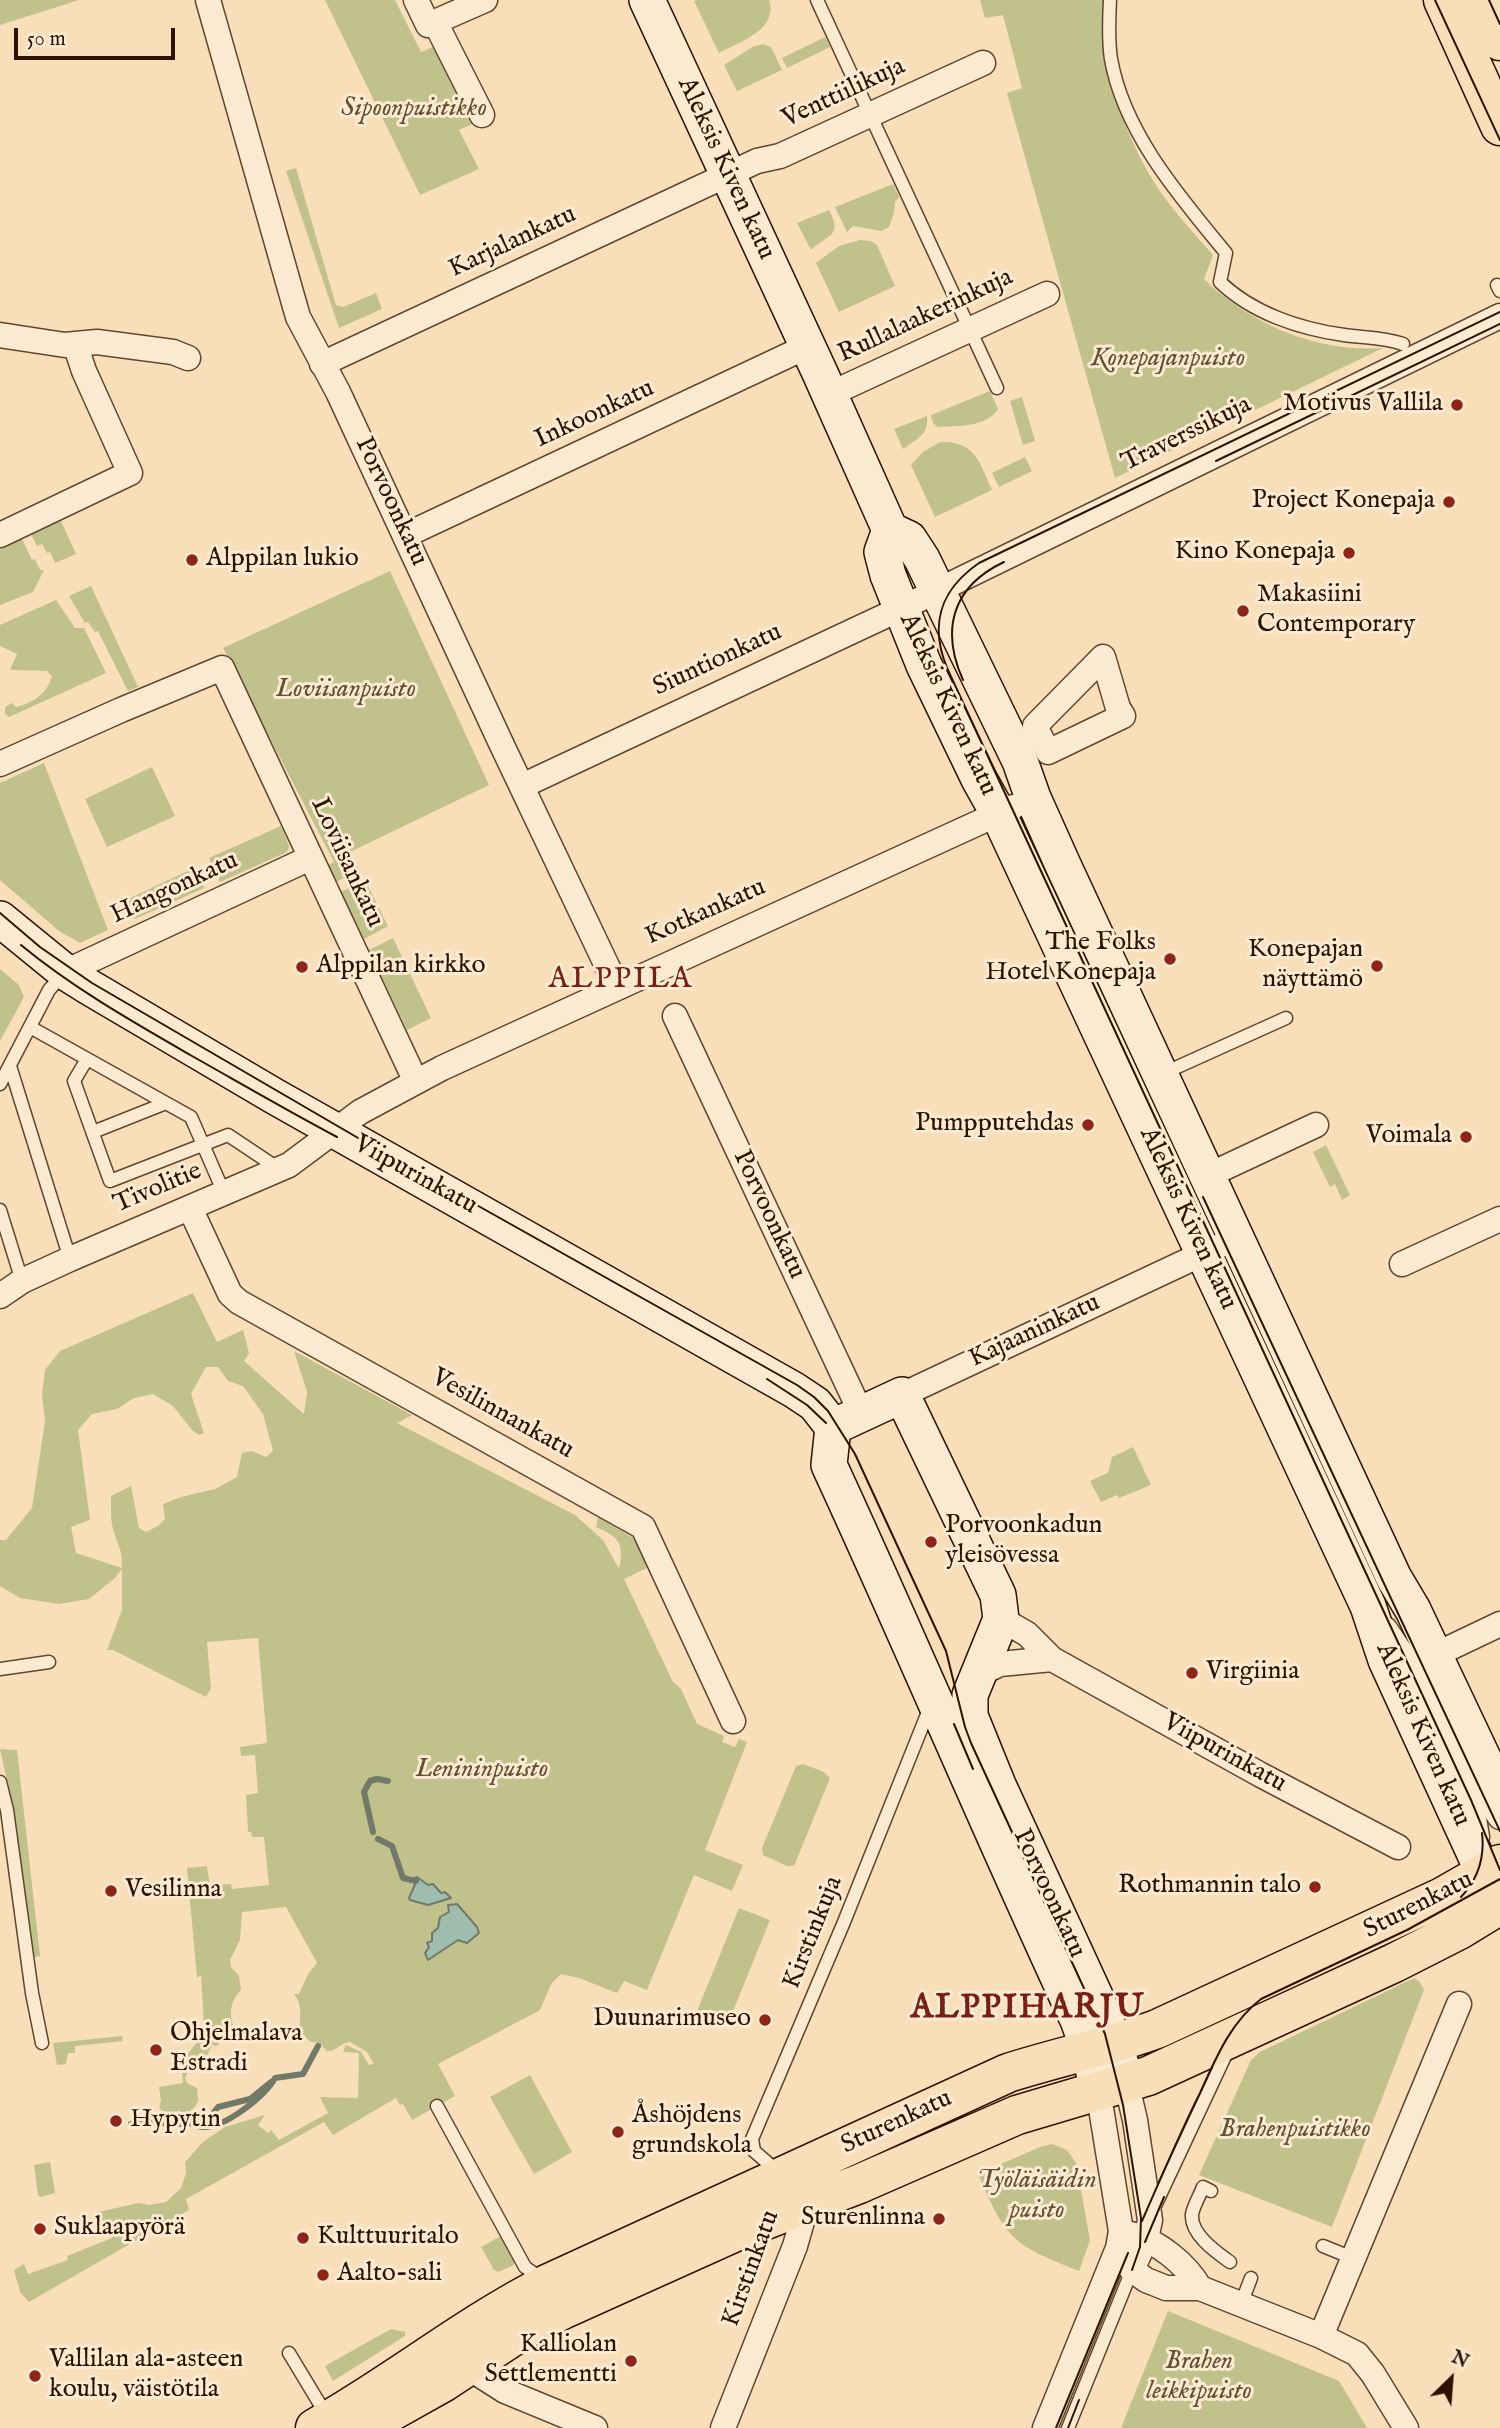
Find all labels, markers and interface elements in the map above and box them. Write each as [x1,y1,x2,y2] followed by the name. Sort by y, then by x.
[18,14,178,58] scale bar
[27,26,66,53] text: 50 m
[778,52,910,136] street label: Venttiilikuja
[669,73,781,265] street label: Aleksis Kiven katu
[341,94,487,126] park label: Sipoonpuistikko
[444,200,582,286] street label: Karjalankatu
[834,263,1018,371] street label: Rullalaakerinkuja
[1091,344,1245,376] park label: Konepajanpuisto
[530,374,660,456] street label: Inkoonkatu
[1283,389,1443,421] place label: Motivus Vallila
[1117,390,1257,480] street label: Traverssikuja
[1449,397,1465,413] marker: Motivus Vallila
[347,433,433,571] street label: Porvoonkatu
[1251,486,1435,518] place label: Project Konepaja
[1441,494,1457,510] marker: Project Konepaja
[1175,537,1335,569] place label: Kino Konepaja
[206,544,359,576] place label: Alppilan lukio
[1341,545,1357,561] marker: Kino Konepaja
[184,552,200,568] marker: Alppilan lukio
[1257,580,1415,642] place label: Makasiini Contemporary
[1235,603,1251,619] marker: Makasiini Contemporary
[891,609,1003,801] street label: Aleksis Kiven katu
[649,618,787,704] street label: Siuntionkatu
[276,675,416,707] park label: Loviisanpuisto
[302,793,390,933] street label: Loviisankatu
[106,846,244,932] street label: Hangonkatu
[641,873,771,953] street label: Kotkankatu
[985,928,1156,990] place label: The Folks Hotel Konepaja
[1248,935,1363,996] place label: Konepajan näyttämö
[316,951,486,983] place label: Alppilan kirkko
[1162,951,1178,967] marker: The Folks Hotel Konepaja
[1369,958,1385,974] marker: Konepajan näyttämö
[294,959,310,975] marker: Alppilan kirkko
[549,963,693,999] district label: ALPPILA
[915,1109,1074,1141] place label: Pumpputehdas
[1080,1117,1096,1133] marker: Pumpputehdas
[1366,1121,1452,1153] place label: Voimala
[1131,1123,1243,1315] street label: Aleksis Kiven katu
[348,1129,482,1223] street label: Viipurinkatu
[1458,1129,1474,1145] marker: Voimala
[725,1146,811,1284] street label: Porvoonkatu
[109,1157,207,1221] street label: Tivolitie
[965,1288,1105,1376] street label: Kajaaninkatu
[425,1363,579,1467] street label: Vesilinnankatu
[945,1511,1102,1572] place label: Porvoonkadun yleisövessa
[923,1534,939,1550] marker: Porvoonkadun yleisövessa
[1368,1639,1476,1831] street label: Aleksis Kiven katu
[1206,1657,1300,1689] place label: Virgiinia
[1184,1665,1200,1681] marker: Virgiinia
[1157,1707,1291,1801] street label: Viipurinkatu
[416,1755,548,1787] park label: Lenininpuisto
[1005,1825,1091,1963] street label: Porvoonkatu
[1359,1865,1479,1947] street label: Sturenkatu
[1118,1871,1301,1903] place label: Rothmannin talo
[777,1872,851,1994] street label: Kirstinkuja
[125,1875,222,1907] place label: Vesilinna
[1307,1879,1323,1895] marker: Rothmannin talo
[103,1883,119,1899] marker: Vesilinna
[912,1990,1144,2030] district label: ALPPIHARJU
[593,2004,751,2036] place label: Duunarimuseo
[757,2012,773,2028] marker: Duunarimuseo
[170,2019,303,2080] place label: Ohjelmalava Estradi
[148,2042,164,2058] marker: Ohjelmalava Estradi
[837,2084,957,2162] street label: Sturenkatu
[632,2101,752,2162] place label: Åshöjdens grundskola
[130,2105,221,2137] place label: Hypytin
[108,2113,124,2129] marker: Hypytin
[1219,2115,1371,2147] park label: Brahenpuistikko
[610,2124,626,2140] marker: Åshöjdens grundskola
[977,2166,1097,2228] park label: Työläisäidin puisto
[801,2203,925,2235] place label: Sturenlinna
[717,2206,787,2332] street label: Kirstinkatu
[931,2211,947,2227] marker: Sturenlinna
[54,2213,185,2245] place label: Suklaapyörä
[32,2221,48,2237] marker: Suklaapyörä
[317,2222,459,2254] place label: Kulttuuritalo
[295,2230,311,2246] marker: Kulttuuritalo
[337,2259,442,2291] place label: Aalto-sali
[315,2267,331,2283] marker: Aalto-sali
[484,2330,617,2392] place label: Kalliolan Settlementti
[1416,2344,1486,2414] north arrow
[49,2345,243,2406] place label: Vallilan ala-asteen koulu, väistötila
[1447,2346,1472,2374] text: N
[1146,2347,1252,2408] park label: Brahen leikkipuisto
[623,2353,639,2369] marker: Kalliolan Settlementti
[27,2368,43,2384] marker: Vallilan ala-asteen koulu, väistötila

